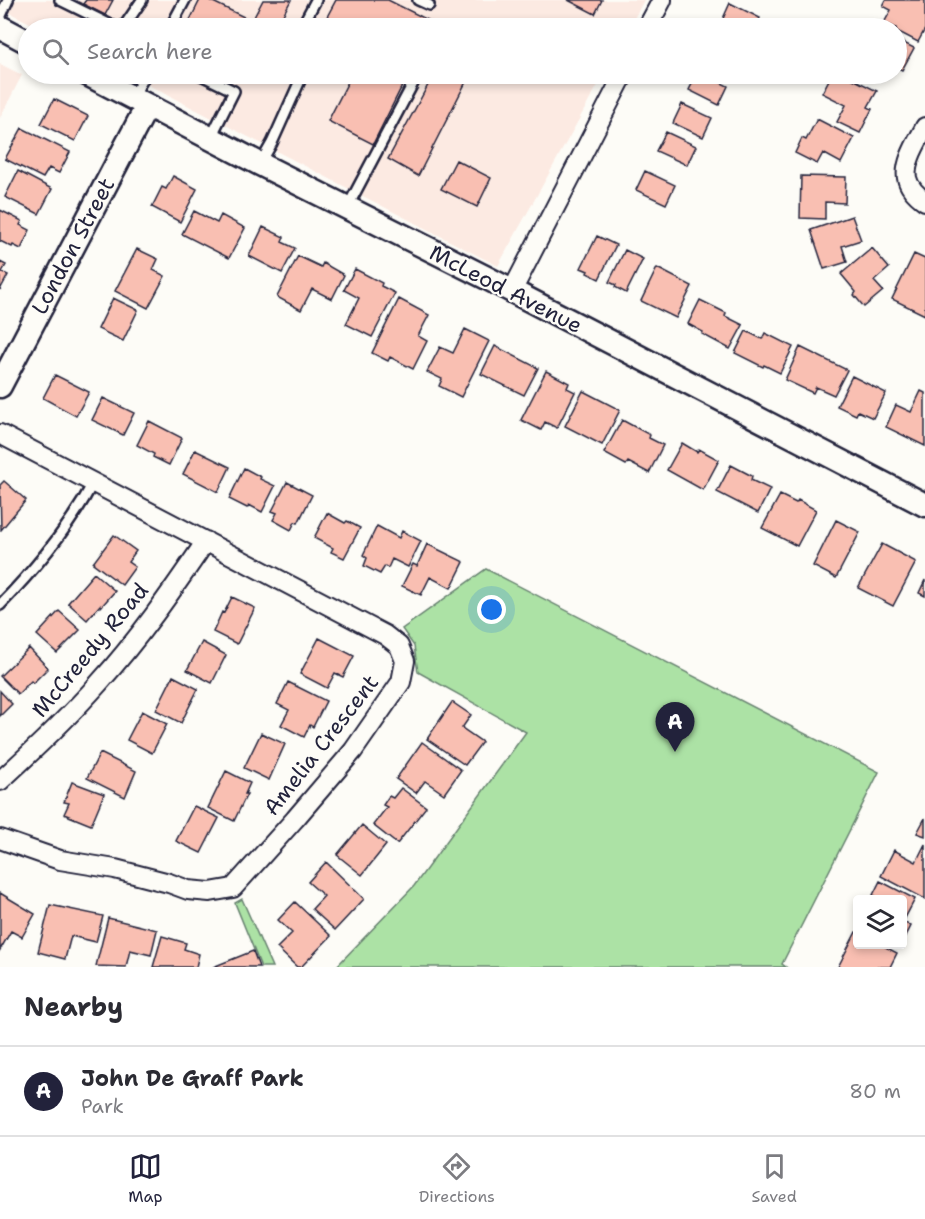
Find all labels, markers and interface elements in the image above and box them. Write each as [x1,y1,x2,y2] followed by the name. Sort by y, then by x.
[18,18,907,84] search box
[39,35,72,68] icon: search
[87,37,213,66] text: Search here
[25,173,121,319] street label: London Street
[425,238,587,340] street label: McLeod Avenue
[25,577,155,723] street label: McCreedy Road
[477,595,506,624] your location
[257,669,385,821] street label: Amelia Crescent
[656,702,694,752] pin: A
[853,895,907,949] map controls
[853,895,907,949] button: layers
[24,989,123,1024] text: Nearby
[81,1064,304,1093] text: John De Graff Park
[36,1078,51,1104] text: A
[849,1078,901,1104] text: 80 m
[81,1093,124,1119] text: Park
[128,1150,162,1207] tab: Map
[419,1150,495,1207] tab: Directions
[751,1150,797,1207] tab: Saved

